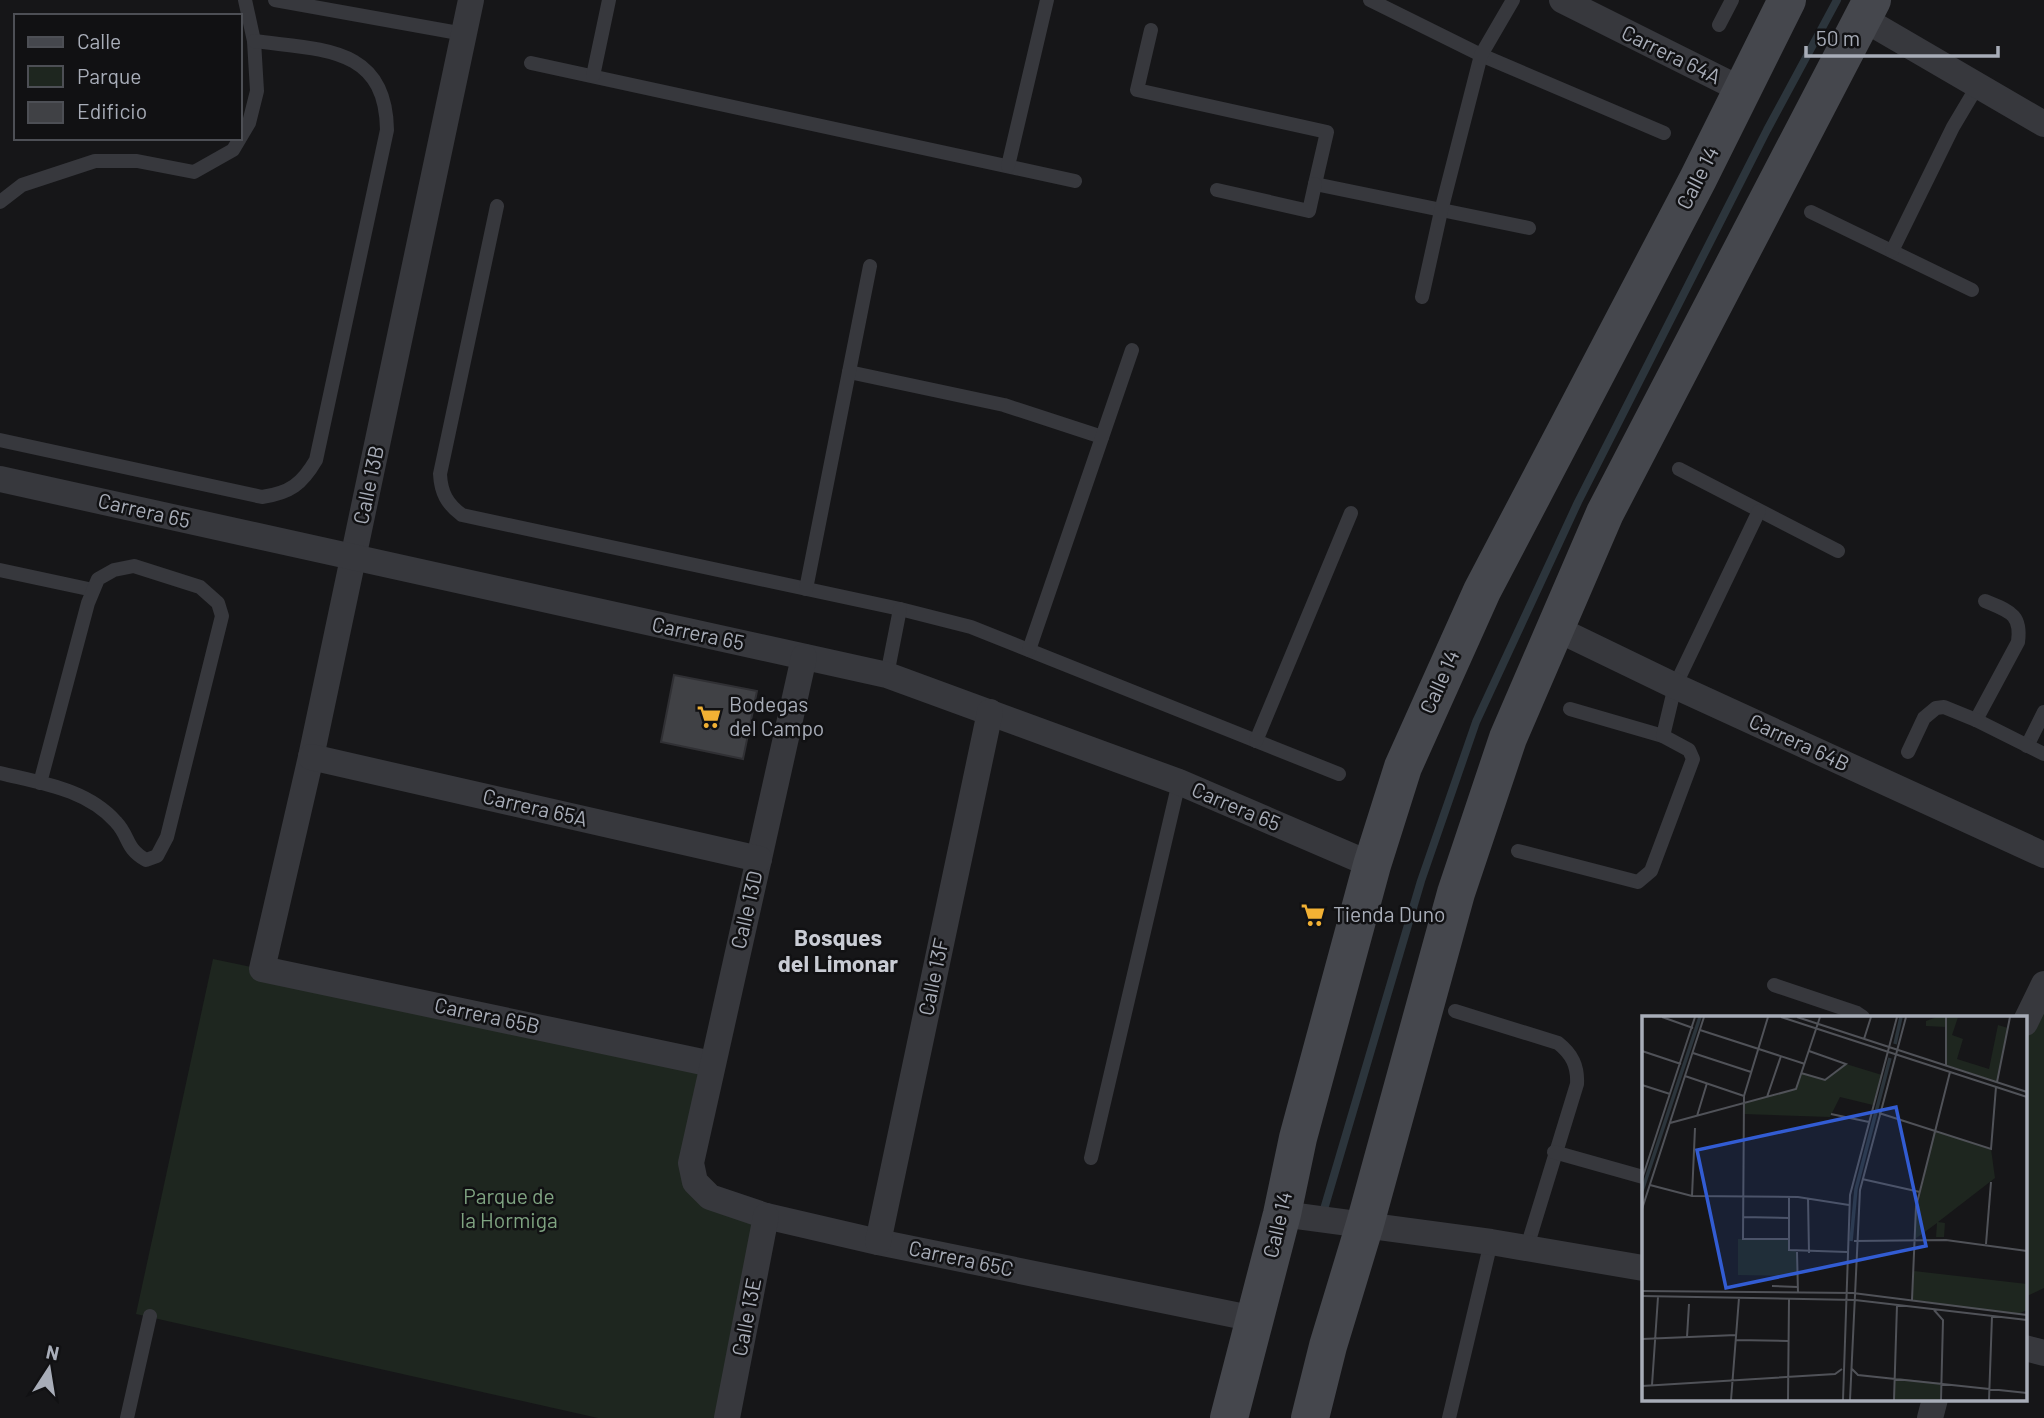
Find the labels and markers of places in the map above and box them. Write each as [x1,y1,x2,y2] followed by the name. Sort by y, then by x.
[729,691,824,740] place label: Bodegas del Campo
[695,703,723,731] supermarket icon: Bodegas del Campo
[1299,901,1327,929] supermarket icon: Tienda Duno
[1333,901,1445,926] place label: Tienda Duno

